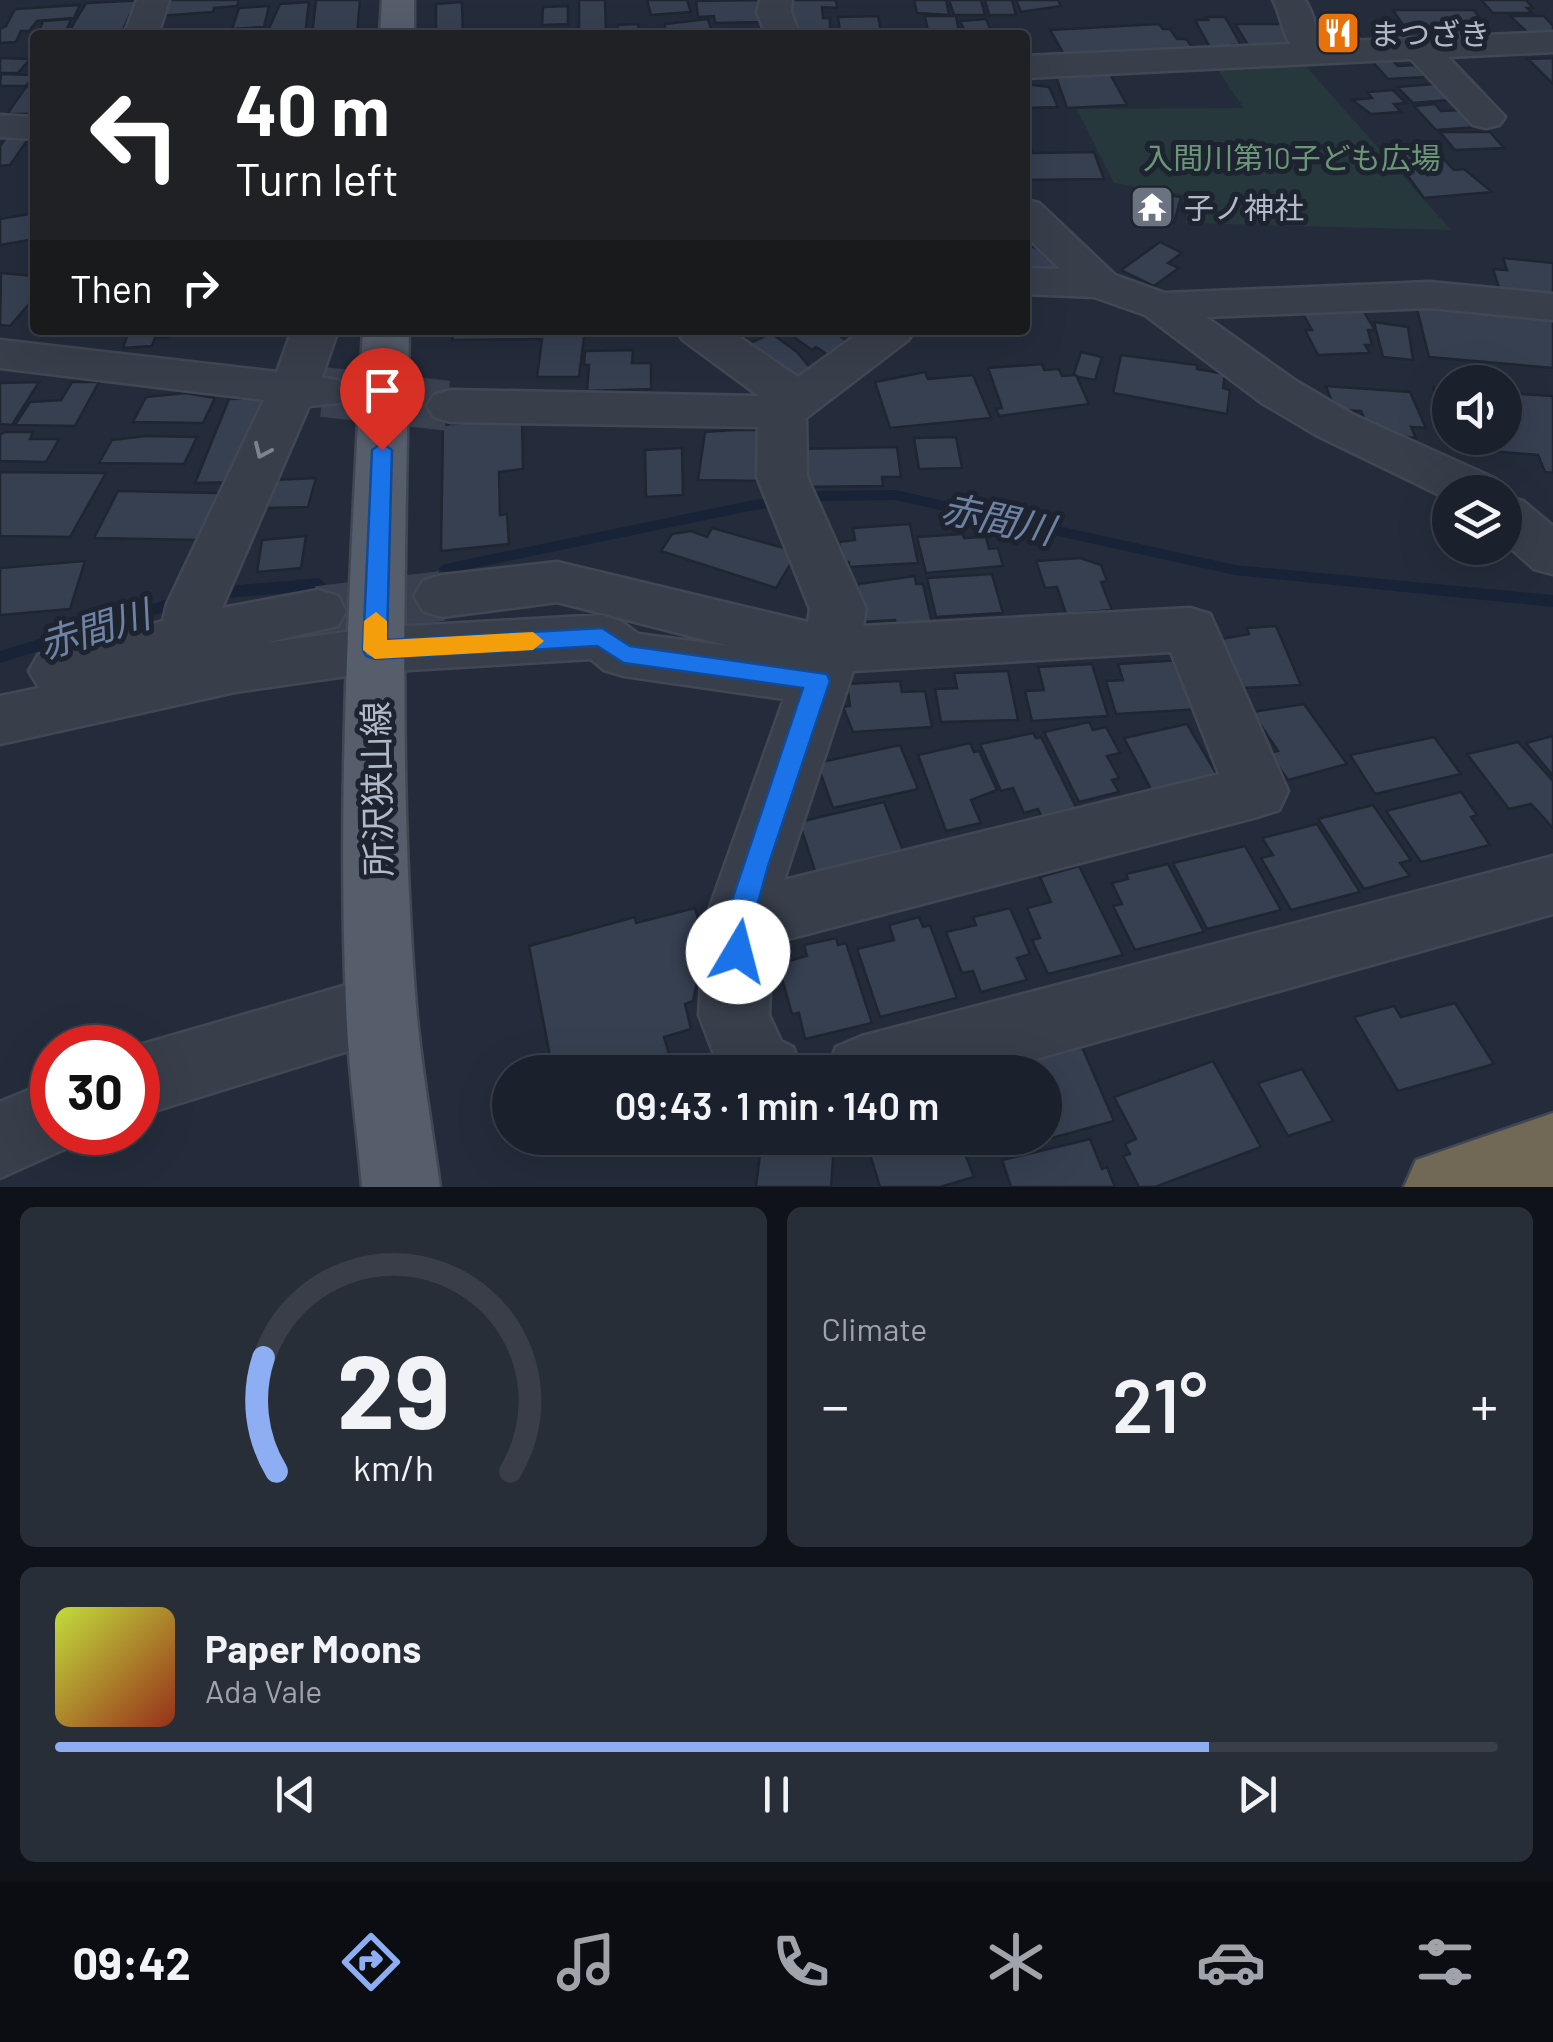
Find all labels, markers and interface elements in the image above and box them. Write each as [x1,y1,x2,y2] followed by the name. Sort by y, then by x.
[1315,10,1361,56] restaurant icon: まつざき
[1370,15,1490,51] place label: まつざき
[235,66,390,150] text: 40 m
[70,70,200,200] icon: left
[1143,139,1441,175] park label: 入間川第10子ども広場
[235,151,399,205] text: Turn left
[1129,184,1175,230] temple icon: 子ノ神社
[1184,189,1304,225] place label: 子ノ神社
[173,260,228,315] icon: right
[70,265,153,311] text: Then
[340,348,425,451] pin
[355,363,410,418] icon: arrive
[1432,365,1522,565] map controls
[1432,365,1522,455] button: sound
[255,441,275,459] one-way arrow
[1432,475,1522,565] button: layers
[937,484,1062,553] water label: 赤間川
[33,588,159,667] water label: 赤間川
[353,701,399,877] street label: 所沢狭山線
[686,900,790,1004] position arrow
[30,1025,160,1155] speed limit sign: 30
[615,1082,939,1128] text: 09:43 · 1 min · 140 m
[822,1309,927,1347] text: Climate
[337,1325,450,1450] text: 29
[1112,1358,1207,1448] text: 21°
[822,1371,849,1437] text: −
[1470,1371,1498,1437] text: +
[353,1445,434,1488] text: km/h
[205,1625,421,1671] text: Paper Moons
[205,1671,322,1709] text: Ada Vale
[268,1767,323,1822] icon: previous
[749,1767,804,1822] icon: pause
[1230,1767,1285,1822] icon: next
[336,1927,406,1997] icon: directions
[551,1927,621,1997] icon: music
[766,1927,836,1997] icon: phone
[981,1927,1051,1997] icon: climate
[1196,1927,1266,1997] icon: car
[1410,1927,1480,1997] icon: filters
[72,1935,191,1989] text: 09:42

